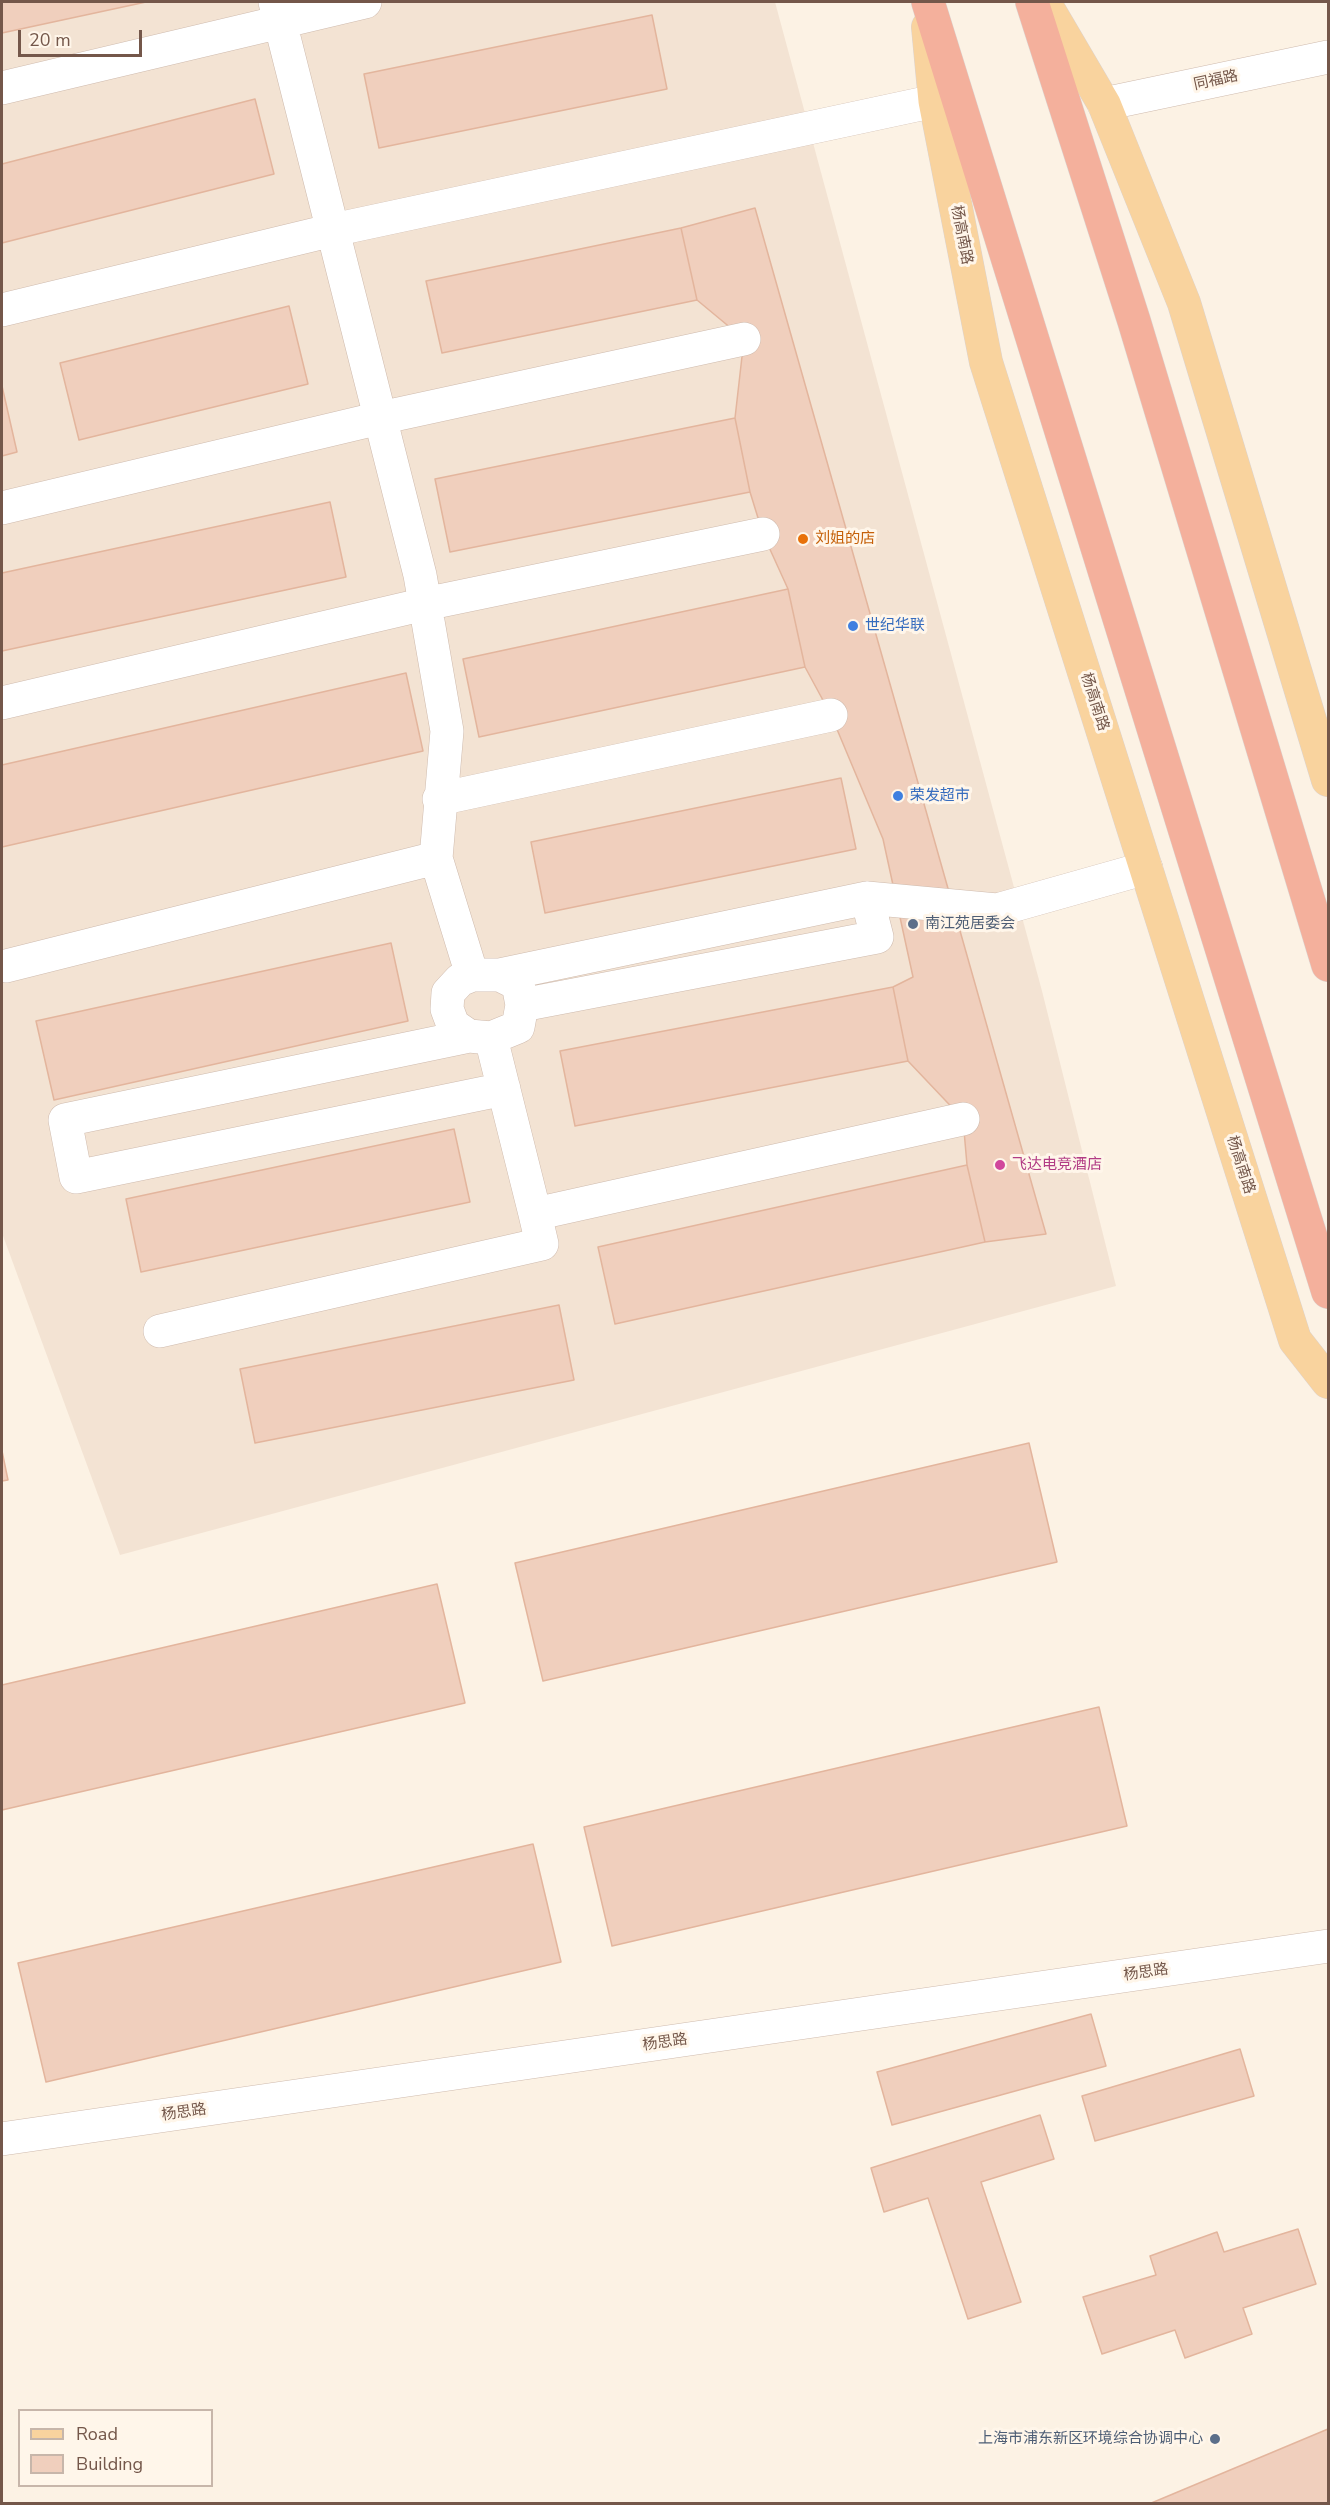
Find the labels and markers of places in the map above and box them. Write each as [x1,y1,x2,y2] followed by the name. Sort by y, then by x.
[815,530,875,548] place label: 刘姐的店
[796,532,810,546] marker: 刘姐的店
[865,617,925,635] place label: 世纪华联
[846,619,860,633] marker: 世纪华联
[910,787,970,805] place label: 荣发超市
[891,789,905,803] marker: 荣发超市
[925,915,1015,933] place label: 南江苑居委会
[906,917,920,931] marker: 南江苑居委会
[1012,1156,1102,1174] place label: 飞达电竞酒店
[993,1158,1007,1172] marker: 飞达电竞酒店
[978,2430,1203,2448] place label: 上海市浦东新区环境综合协调中心
[1208,2432,1222,2446] marker: 上海市浦东新区环境综合协调中心

